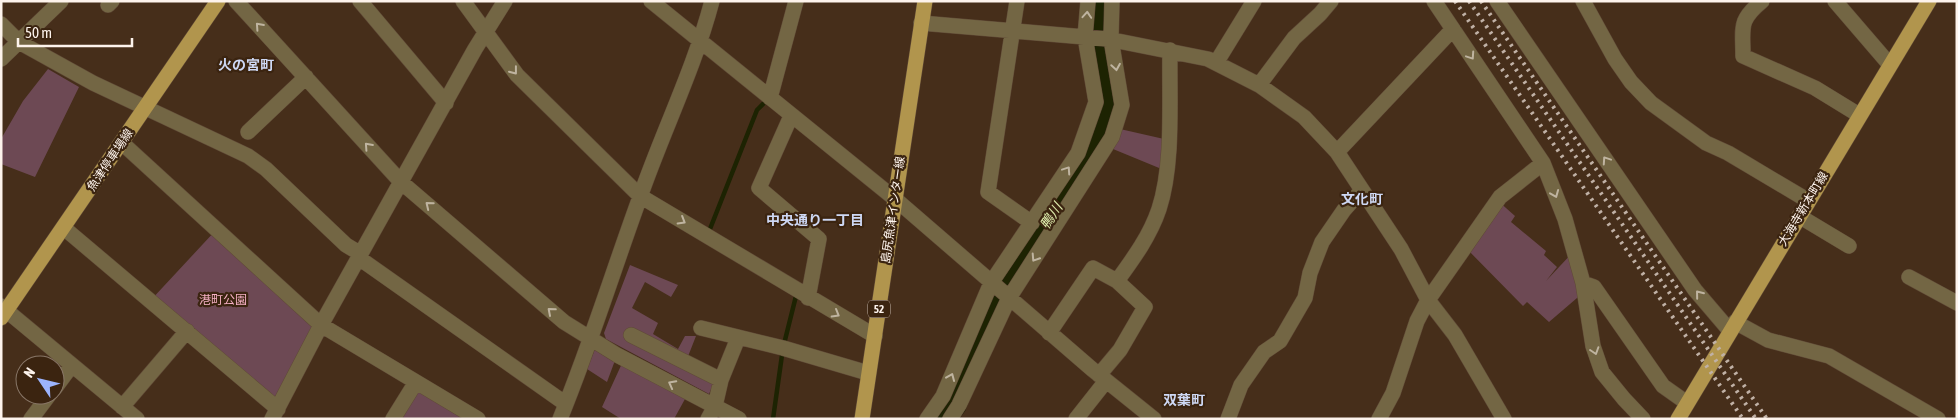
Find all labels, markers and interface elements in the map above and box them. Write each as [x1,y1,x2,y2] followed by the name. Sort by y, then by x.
[1081,11,1092,19] one-way arrow
[18,15,131,47] scale bar
[256,22,265,31] one-way arrow
[25,24,52,41] text: 50 m
[1465,50,1474,60] one-way arrow
[218,57,274,73] district label: 火の宮町
[1110,63,1120,72] one-way arrow
[509,65,517,74] one-way arrow
[84,126,136,194] street label: 魚津停車場線
[365,143,374,152] one-way arrow
[879,156,907,264] street label: 島尻魚津インター線
[1603,157,1612,166] one-way arrow
[1061,166,1070,176] one-way arrow
[1775,169,1831,249] street label: 大海寺新本町線
[1549,189,1560,198] one-way arrow
[1341,191,1383,207] district label: 文化町
[1037,198,1066,232] water label: 鴨川
[425,201,434,210] one-way arrow
[766,212,864,228] district label: 中央通り一丁目
[676,215,685,225] one-way arrow
[1032,252,1041,261] one-way arrow
[1696,291,1704,300] one-way arrow
[199,293,247,307] park label: 港町公園
[868,300,890,318] road number: 52
[831,307,840,317] one-way arrow
[548,308,557,317] one-way arrow
[1590,346,1600,355] one-way arrow
[15,355,65,405] north arrow
[20,365,38,381] text: N
[945,373,955,382] one-way arrow
[668,380,677,390] one-way arrow
[1163,392,1205,408] district label: 双葉町

